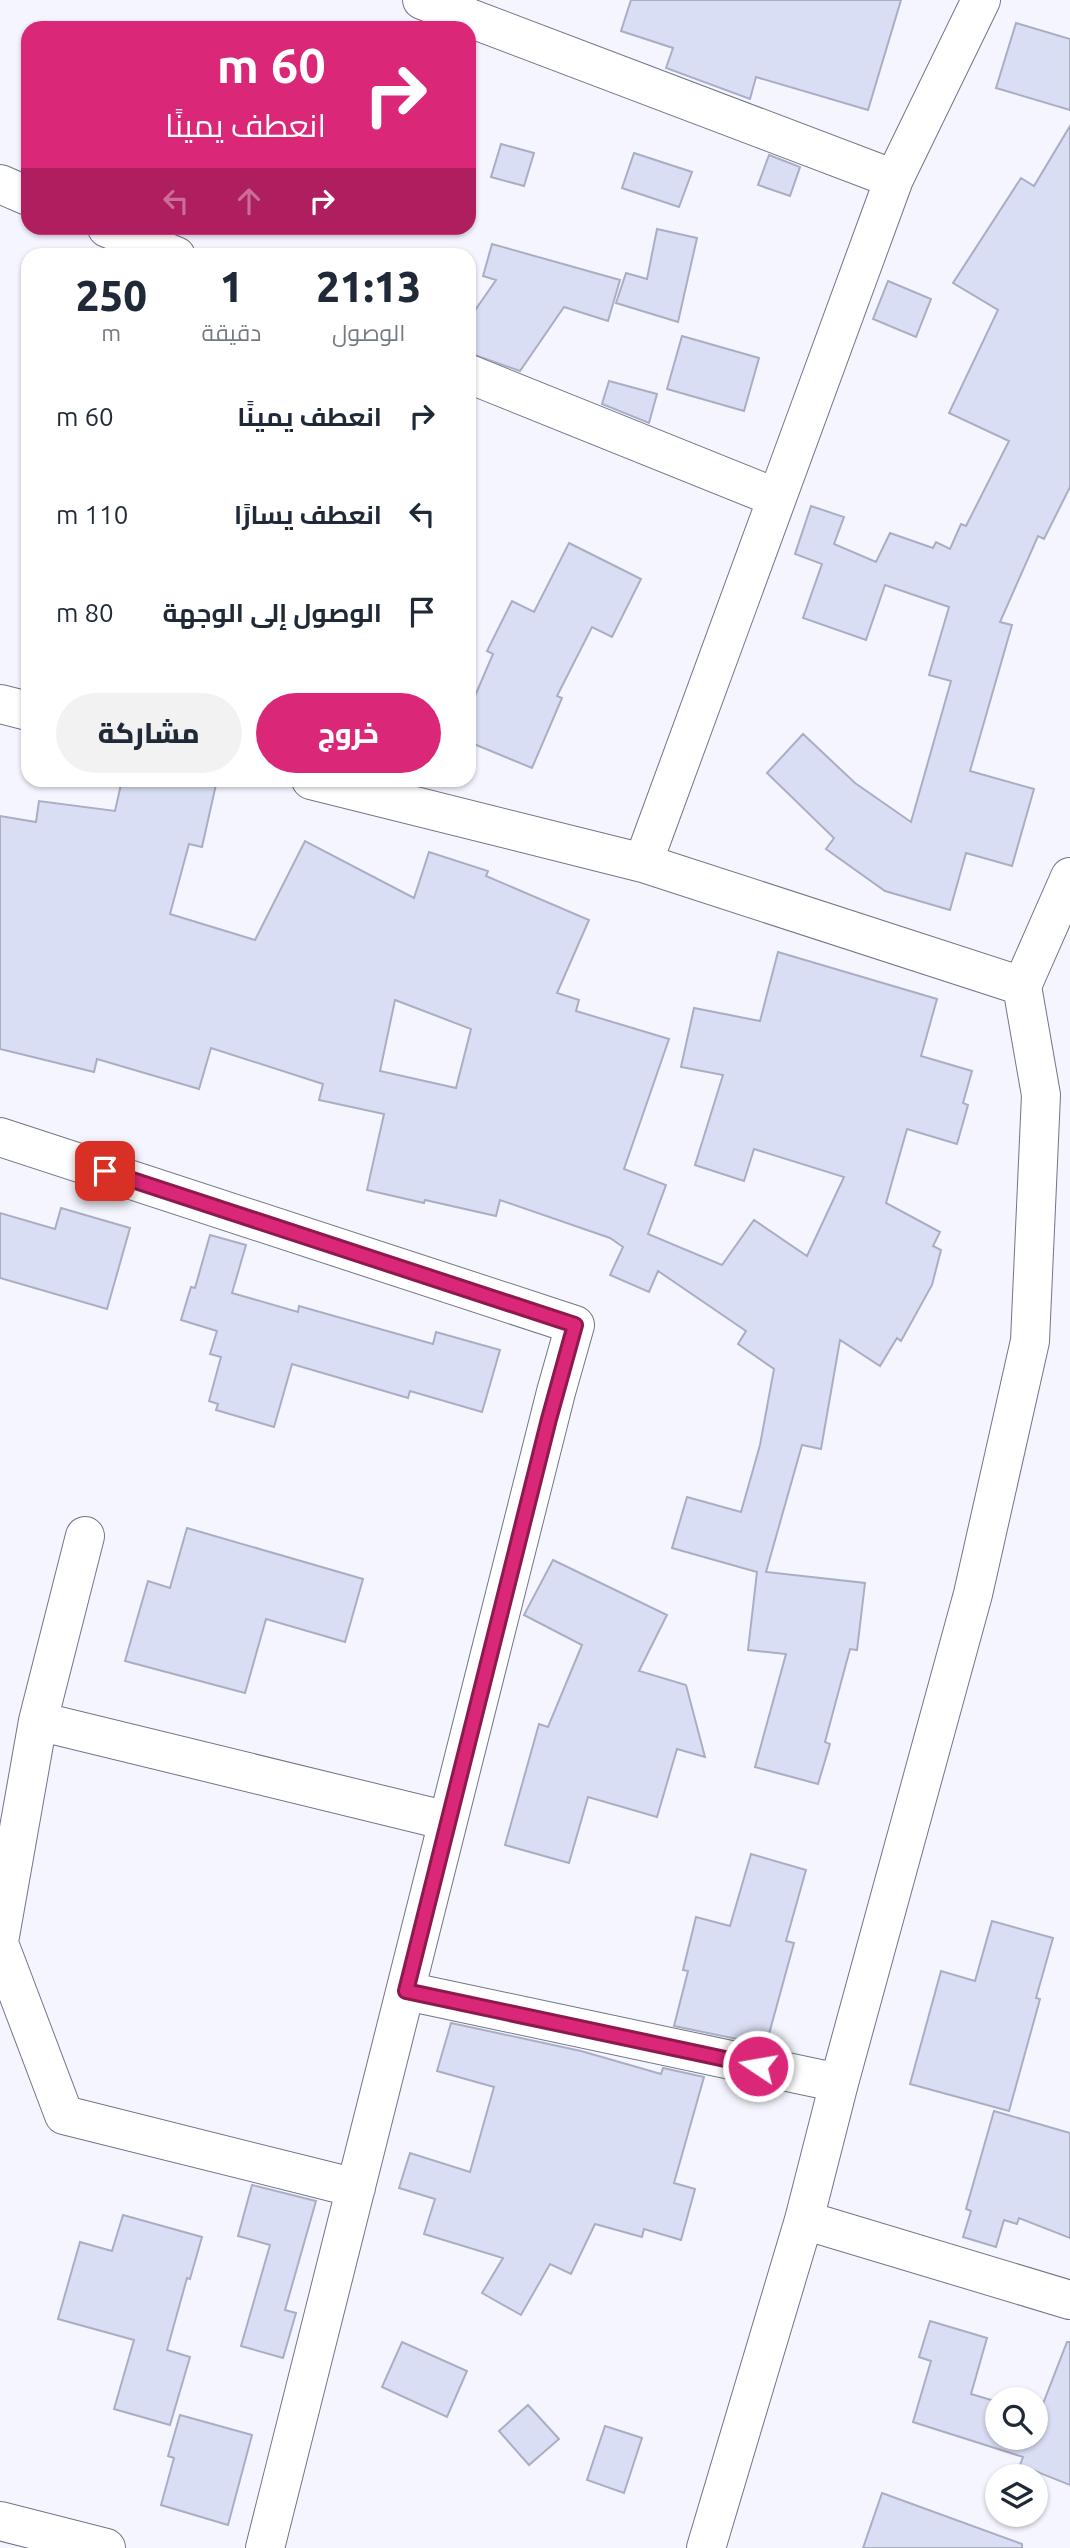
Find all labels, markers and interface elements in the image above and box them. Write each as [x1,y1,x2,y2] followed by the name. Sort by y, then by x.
[217,37,326,92] text: 60 m
[350,49,441,140] icon: right
[165,107,326,143] text: انعطف يمينًا
[157,182,195,220] icon: left
[230,182,268,220] icon: ahead
[303,182,341,220] icon: right
[220,263,243,310] text: 1
[316,263,421,310] text: 21:13
[76,272,147,319] text: 250
[101,320,121,345] text: m
[202,320,261,345] text: دقيقة
[332,320,405,345] text: الوصول
[403,397,441,435] icon: right
[56,402,114,431] text: 60 m
[237,402,382,431] text: انعطف يمينًا
[403,495,441,533] icon: left
[56,500,128,529] text: 110 m
[234,500,382,529] text: انعطف يسارًا
[403,593,441,631] icon: arrive
[56,598,114,627] text: 80 m
[163,598,382,627] text: الوصول إلى الوجهة
[56,693,242,773] button: مشاركة
[256,693,441,773] button: خروج
[75,1141,135,1201] pin
[86,1152,124,1190] icon: arrive
[721,2029,795,2103] position arrow
[985,2387,1048,2527] map controls
[985,2387,1048,2450] button: search
[985,2464,1048,2527] button: layers

